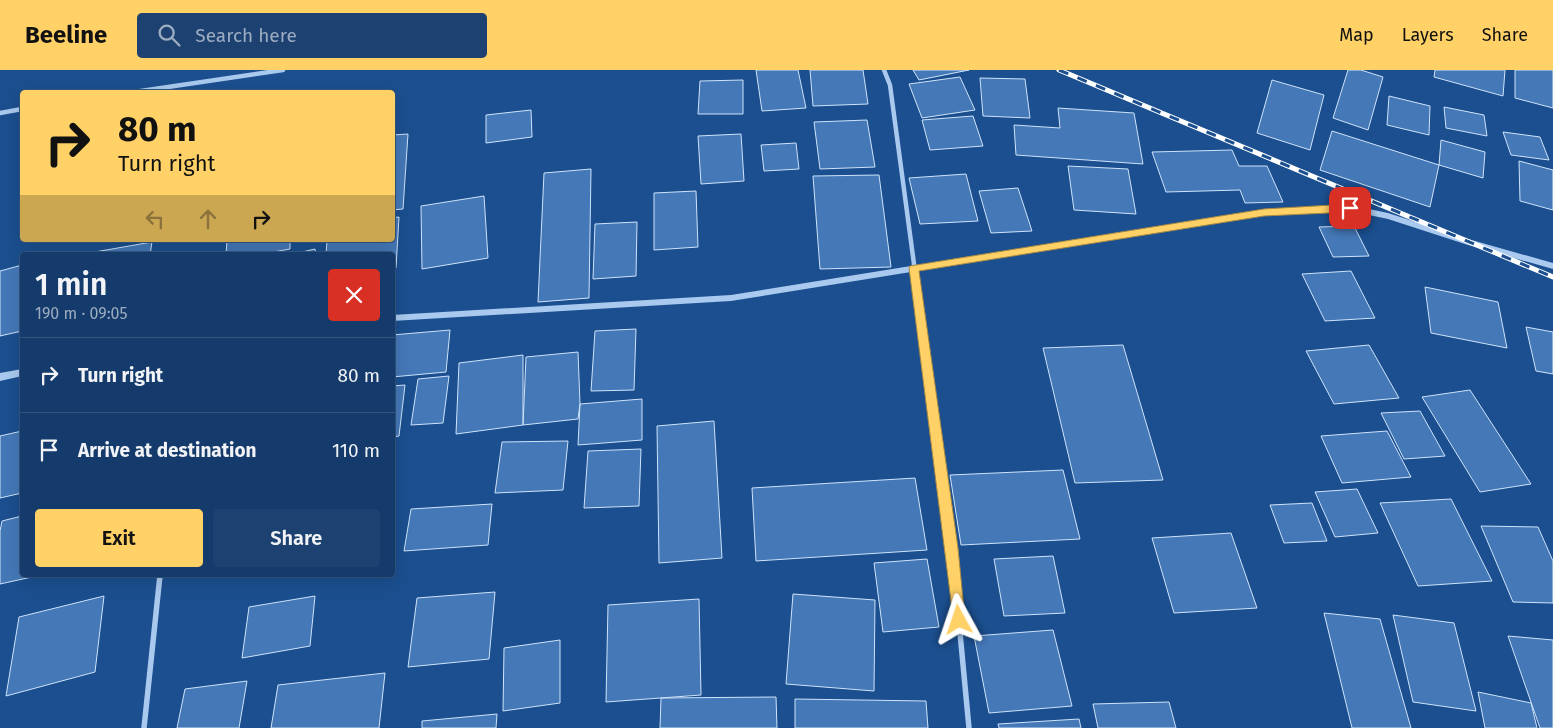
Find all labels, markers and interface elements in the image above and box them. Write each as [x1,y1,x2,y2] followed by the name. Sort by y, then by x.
[137,13,487,58] search box
[25,21,107,49] text: Beeline
[155,21,183,49] icon: search
[195,24,297,47] text: Search here
[1339,24,1374,46] text: Map
[1402,24,1454,46] text: Layers
[1482,24,1528,46] text: Share
[118,108,197,150] text: 80 m
[35,110,100,175] icon: right
[118,150,215,177] text: Turn right
[1329,187,1371,229] pin
[1336,194,1364,222] icon: arrive
[141,205,169,233] icon: left
[194,205,222,233] icon: ahead
[247,205,275,233] icon: right
[35,267,107,303] text: 1 min
[328,269,380,321] button: close
[35,304,127,323] text: 190 m · 09:05
[35,361,63,389] icon: right
[78,364,163,387] text: Turn right
[338,364,380,387] text: 80 m
[35,436,63,464] icon: arrive
[78,439,257,462] text: Arrive at destination
[332,439,380,462] text: 110 m
[35,509,203,567] button: Exit
[213,509,380,567] button: Share
[932,593,984,645] position arrow

